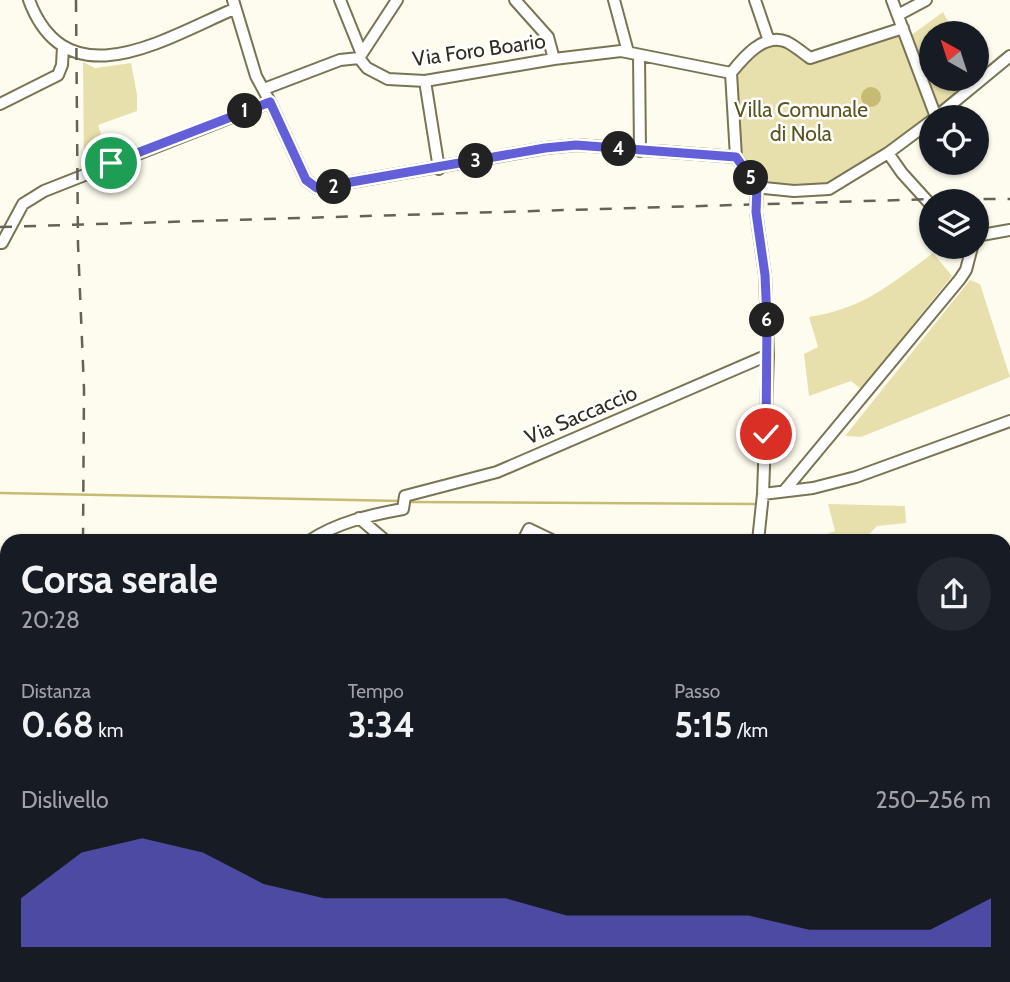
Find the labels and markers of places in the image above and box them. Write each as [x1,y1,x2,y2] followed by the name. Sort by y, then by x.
[228,94,262,128] pin: 1
[602,132,636,166] pin: 4
[81,133,141,193] pin
[458,144,494,178] pin: 3
[734,160,768,196] pin: 5
[316,170,352,204] pin: 2
[750,302,784,338] pin: 6
[736,404,796,464] pin

